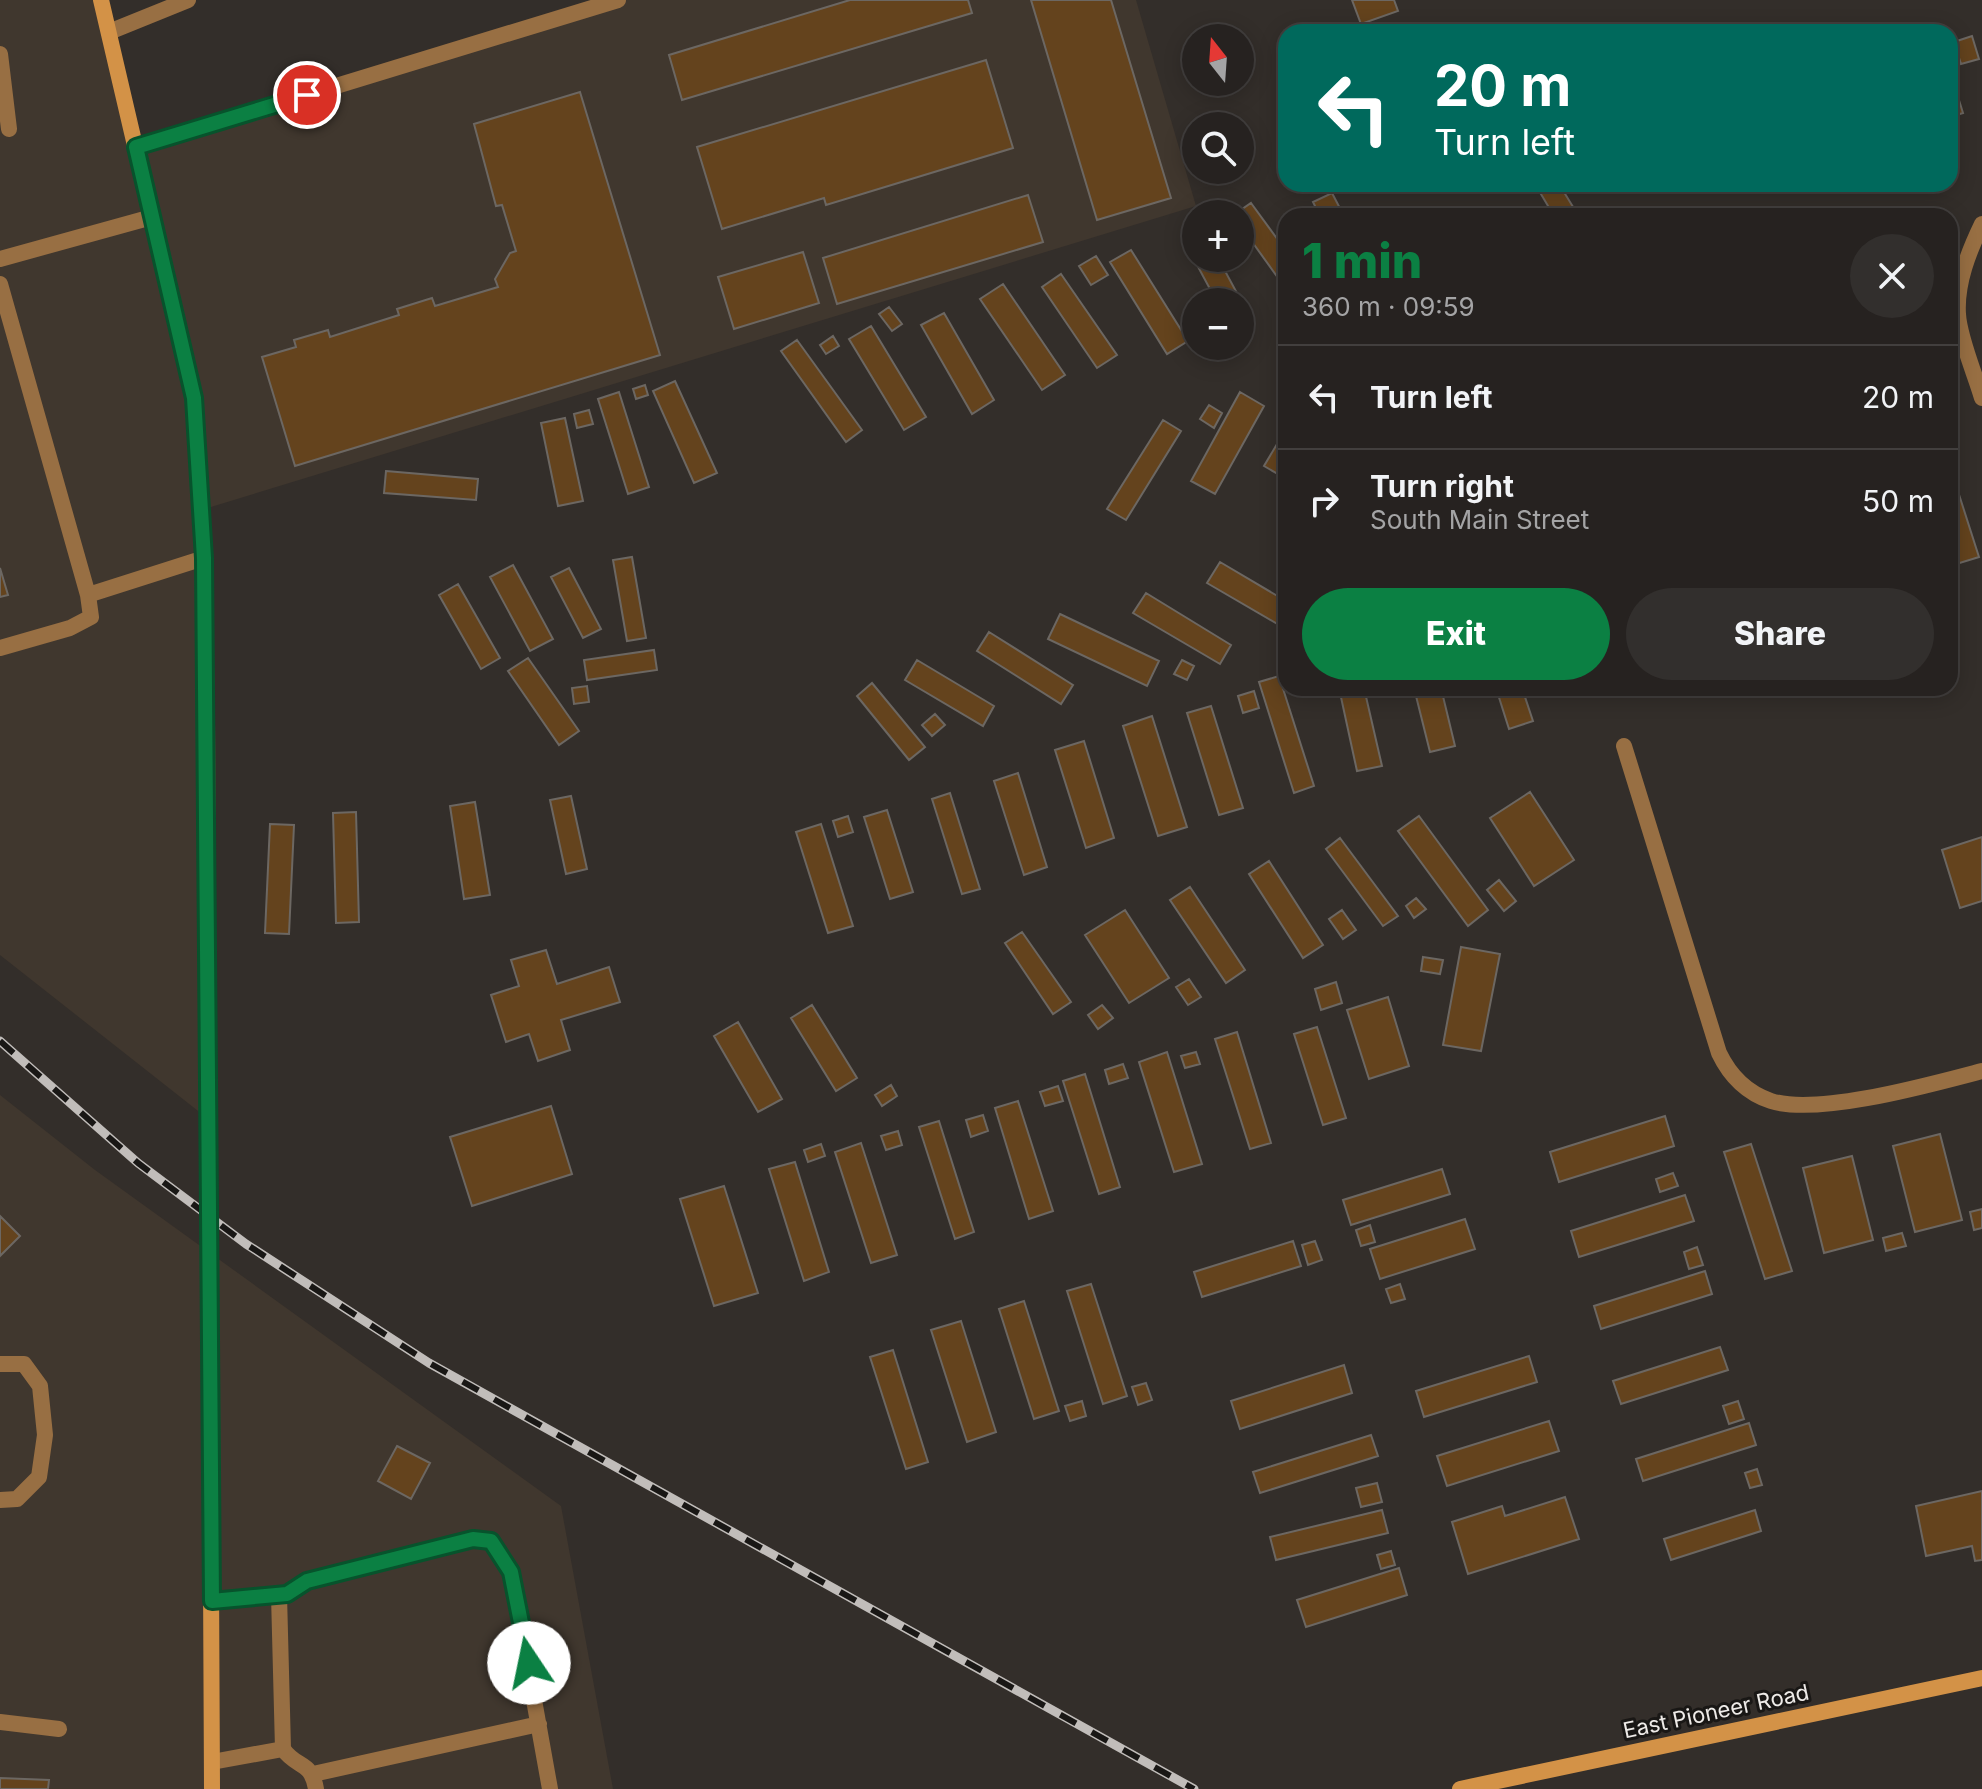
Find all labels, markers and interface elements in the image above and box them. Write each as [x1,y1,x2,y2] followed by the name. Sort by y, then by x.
[1182,24,1254,96] north arrow
[1182,24,1254,360] map controls
[1434,52,1571,120] text: 20 m
[1302,56,1406,160] icon: left
[273,61,341,129] pin
[285,73,329,117] icon: arrive
[1182,112,1254,184] button: search
[1434,120,1575,164] text: Turn left
[1182,200,1254,272] button: +
[1302,231,1422,290] text: 1 min
[1850,234,1934,318] button: close
[1182,288,1254,360] button: −
[1302,291,1475,322] text: 360 m · 09:59
[1302,375,1346,419] icon: left
[1370,379,1492,415] text: Turn left
[1862,379,1934,415] text: 20 m
[1370,468,1514,504] text: Turn right
[1302,479,1346,523] icon: right
[1862,483,1934,519] text: 50 m
[1370,504,1589,535] text: South Main Street
[1302,588,1610,680] button: Exit
[1626,588,1934,680] button: Share
[487,1621,571,1705] position arrow
[1621,1679,1811,1743] street label: East Pioneer Road

